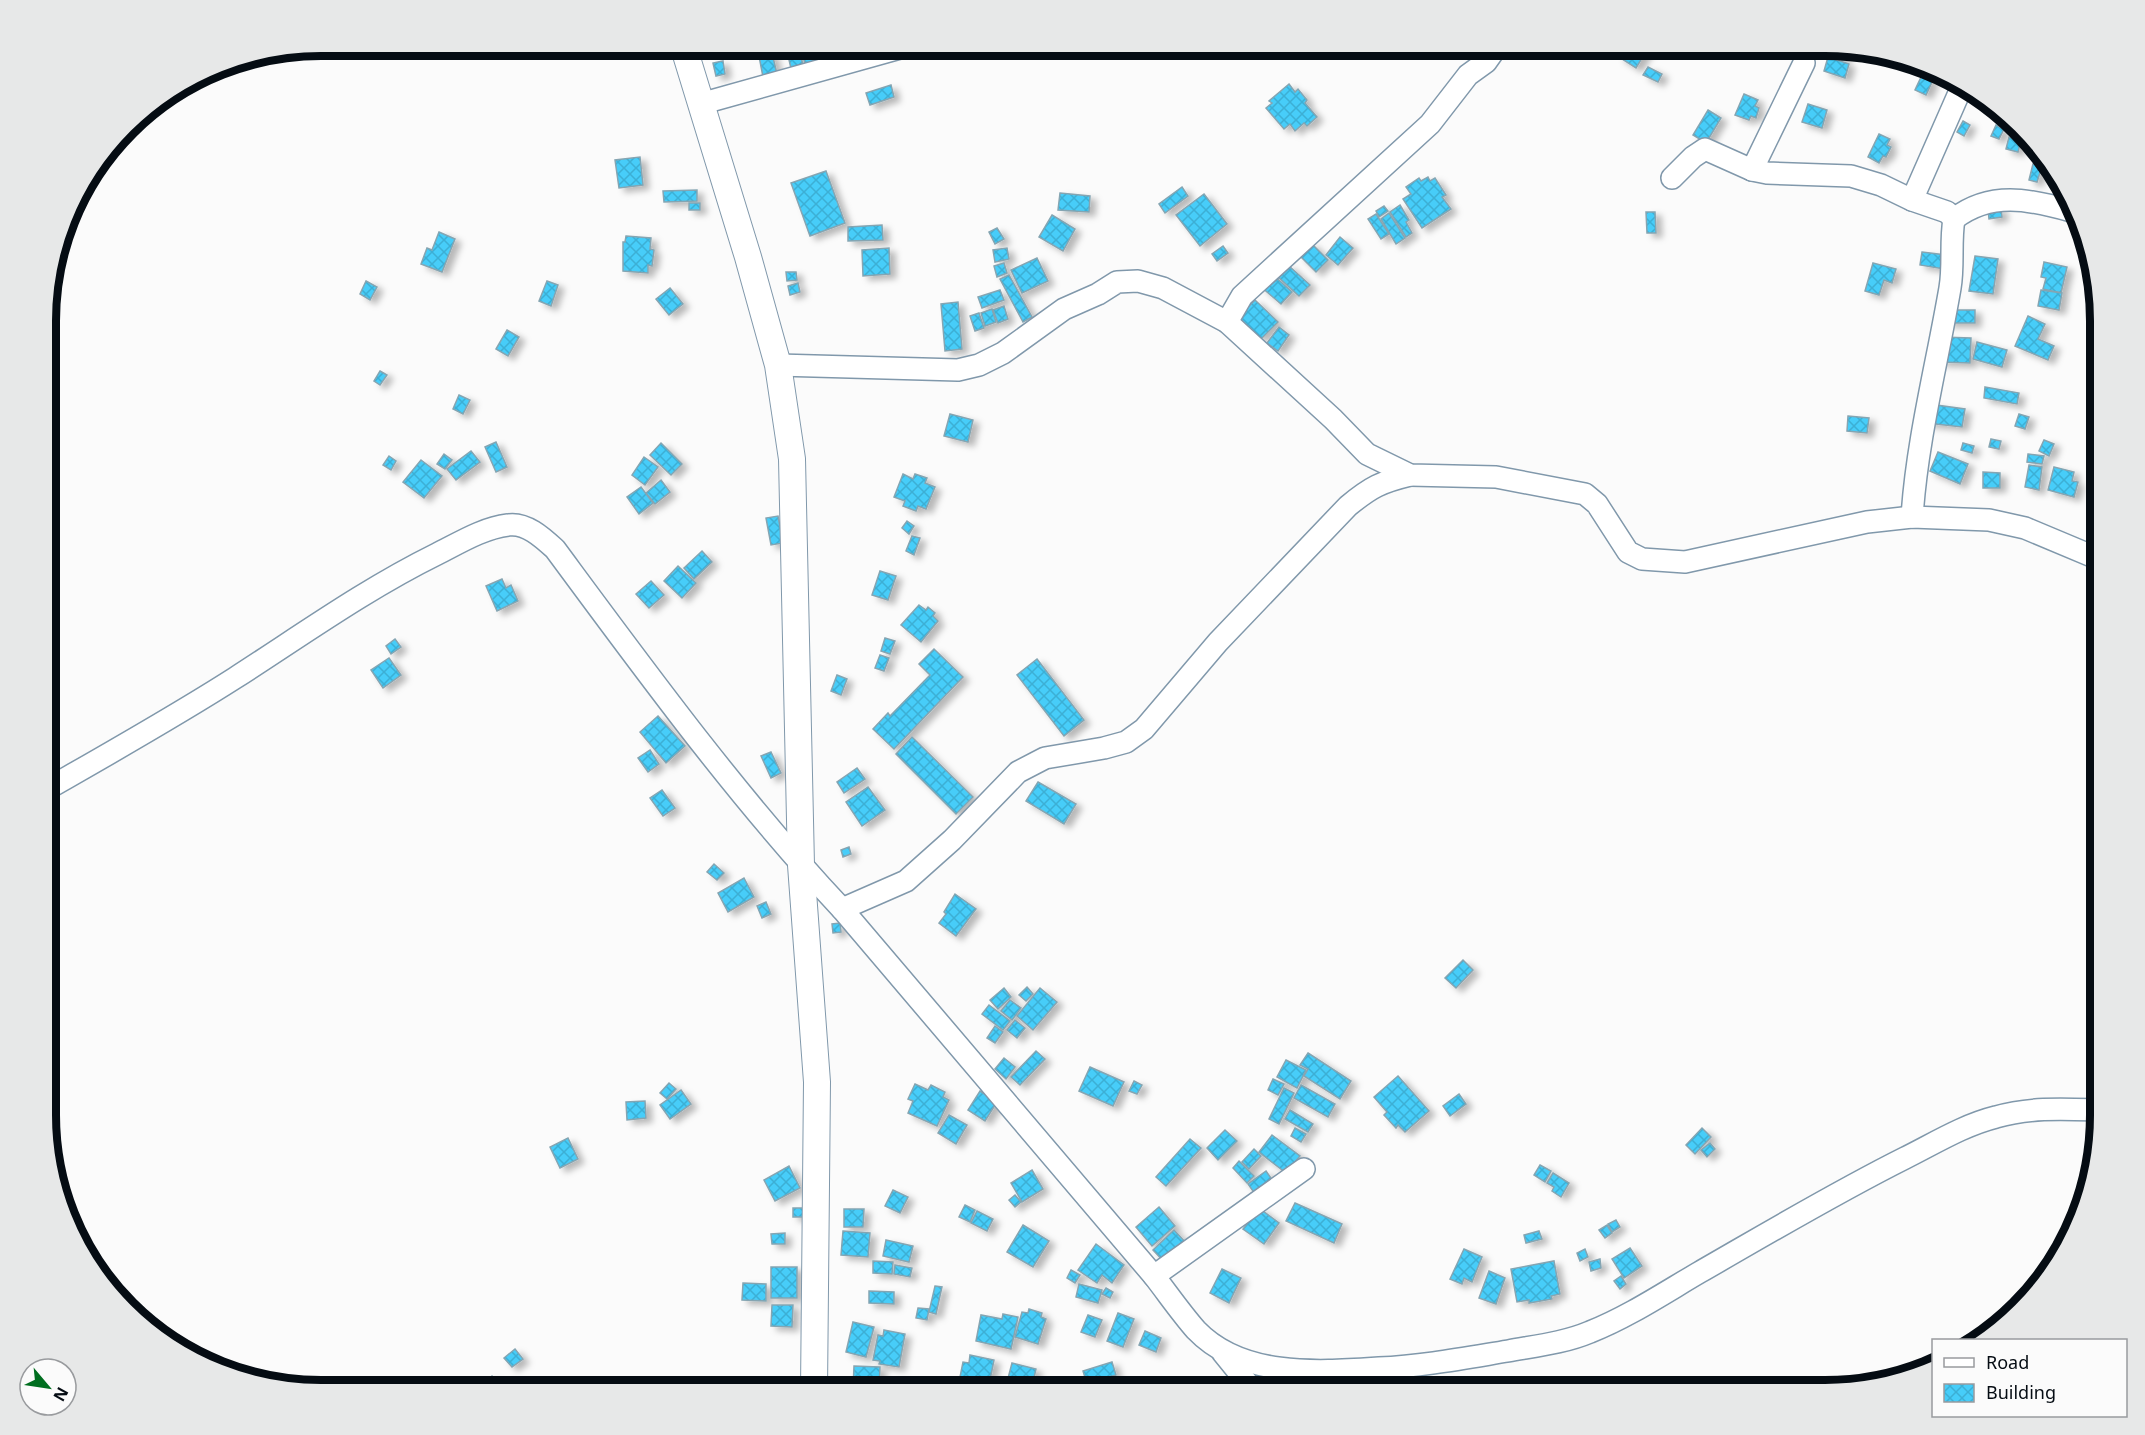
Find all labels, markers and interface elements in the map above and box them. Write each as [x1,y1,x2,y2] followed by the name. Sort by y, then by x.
[1932,1339,2127,1417] legend
[1986,1350,2029,1374] text: Road
[18,1357,78,1417] north arrow
[1986,1380,2056,1404] text: Building
[48,1383,74,1405] text: N

